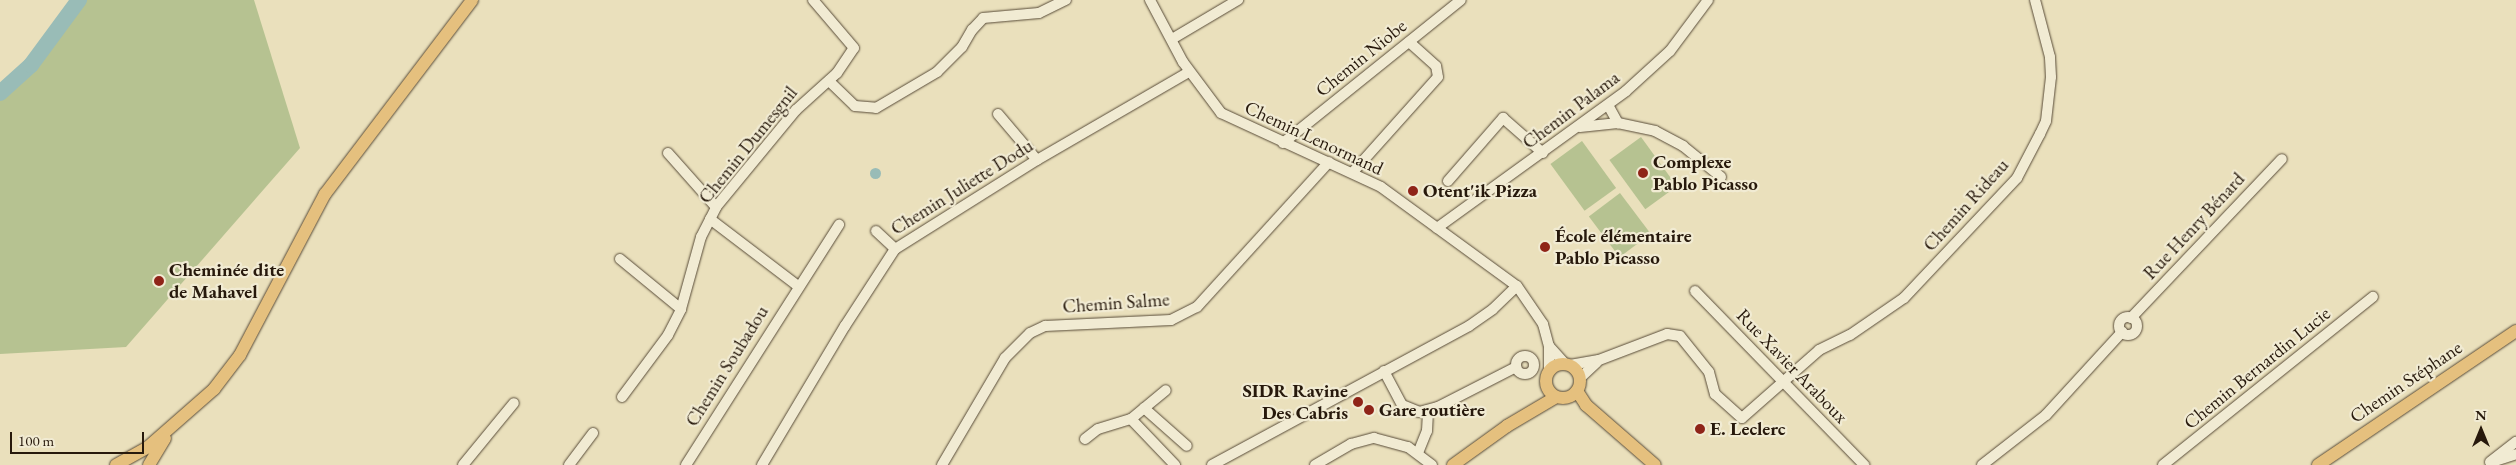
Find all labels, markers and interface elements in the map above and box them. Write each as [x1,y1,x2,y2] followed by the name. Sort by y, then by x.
[1311,14,1411,102] street label: Chemin Niobe
[1518,66,1624,154] street label: Chemin Palama
[694,82,802,208] street label: Chemin Dumesgnil
[1241,96,1387,180] street label: Chemin Lenormand
[887,134,1037,240] street label: Chemin Juliette Dodu
[1653,151,1758,195] place label: Complexe Pablo Picasso
[1918,154,2014,256] street label: Chemin Rideau
[1637,167,1649,179] marker: Complexe Pablo Picasso
[2139,168,2249,284] street label: Rue Henry Bénard
[1423,180,1537,202] place label: Otent'ik Pizza
[1407,185,1419,197] marker: Otent'ik Pizza
[1555,225,1692,269] place label: École élémentaire Pablo Picasso
[1539,241,1551,253] marker: École élémentaire Pablo Picasso
[169,259,284,303] place label: Cheminée dite de Mahavel
[153,275,165,287] marker: Cheminée dite de Mahavel
[1062,288,1170,318] street label: Chemin Salme
[681,301,773,431] street label: Chemin Soubadou
[2179,302,2335,434] street label: Chemin Bernardin Lucie
[1732,304,1852,428] street label: Rue Xavier Araboux
[2346,336,2466,428] street label: Chemin Stéphane
[1242,380,1348,424] place label: SIDR Ravine Des Cabris
[1352,396,1364,408] marker: SIDR Ravine Des Cabris
[1379,399,1485,421] place label: Gare routière
[1363,404,1375,416] marker: Gare routière
[2456,405,2506,455] north arrow
[2475,406,2487,424] text: N
[1710,418,1786,440] place label: E. Leclerc
[12,422,146,454] scale bar
[1694,423,1706,435] marker: E. Leclerc
[18,431,54,450] text: 100 m

